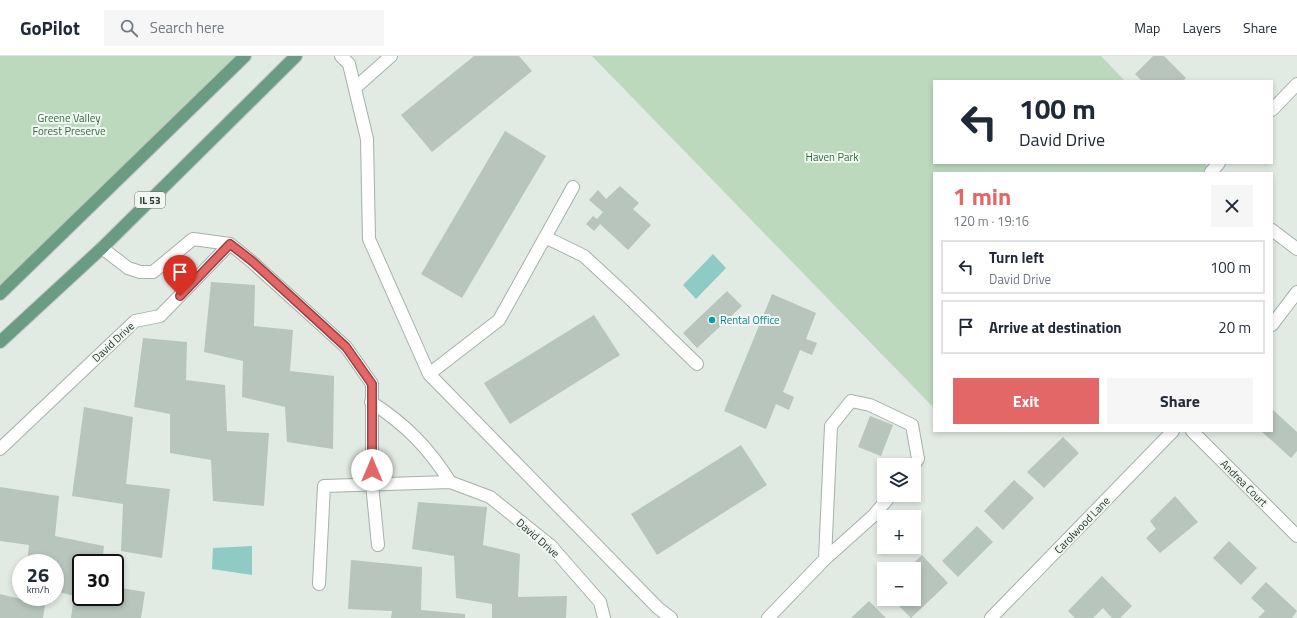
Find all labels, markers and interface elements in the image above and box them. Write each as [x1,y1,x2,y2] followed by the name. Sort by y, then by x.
[104,10,384,46] search box
[20,13,80,42] text: GoPilot
[150,16,224,39] text: Search here
[118,17,140,39] icon: search
[1134,17,1160,38] text: Map
[1182,17,1221,38] text: Layers
[1243,17,1277,38] text: Share
[1019,87,1096,130] text: 100 m
[953,96,1005,148] icon: left
[32,110,106,139] park label: Greene Valley Forest Preserve
[1019,126,1105,153] text: David Drive
[805,149,859,165] park label: Haven Park
[953,178,1011,214] text: 1 min
[1211,185,1253,227] button: close
[135,192,165,208] road number: IL 53
[953,211,1029,231] text: 120 m · 19:16
[989,246,1044,269] text: Turn left
[163,255,197,296] pin
[955,256,977,278] icon: left
[1210,256,1251,279] text: 100 m
[169,261,191,283] icon: arrive
[989,269,1051,289] text: David Drive
[720,312,780,328] place label: Rental Office
[707,315,717,325] marker: Rental Office
[955,316,977,338] icon: arrive
[989,316,1122,339] text: Arrive at destination
[1218,316,1251,339] text: 20 m
[88,318,138,366] street label: David Drive
[953,378,1099,424] button: Exit
[1107,378,1253,424] button: Share
[351,449,393,491] position arrow
[1217,456,1271,510] street label: Andrea Court
[877,458,921,606] map controls
[877,458,921,502] button: layers
[1051,493,1114,557] street label: Carolwood Lane
[877,510,921,554] button: +
[513,515,563,562] street label: David Drive
[72,554,124,606] speed limit sign: 30
[27,559,49,590] text: 26
[877,562,921,606] button: −
[27,582,49,597] text: km/h

